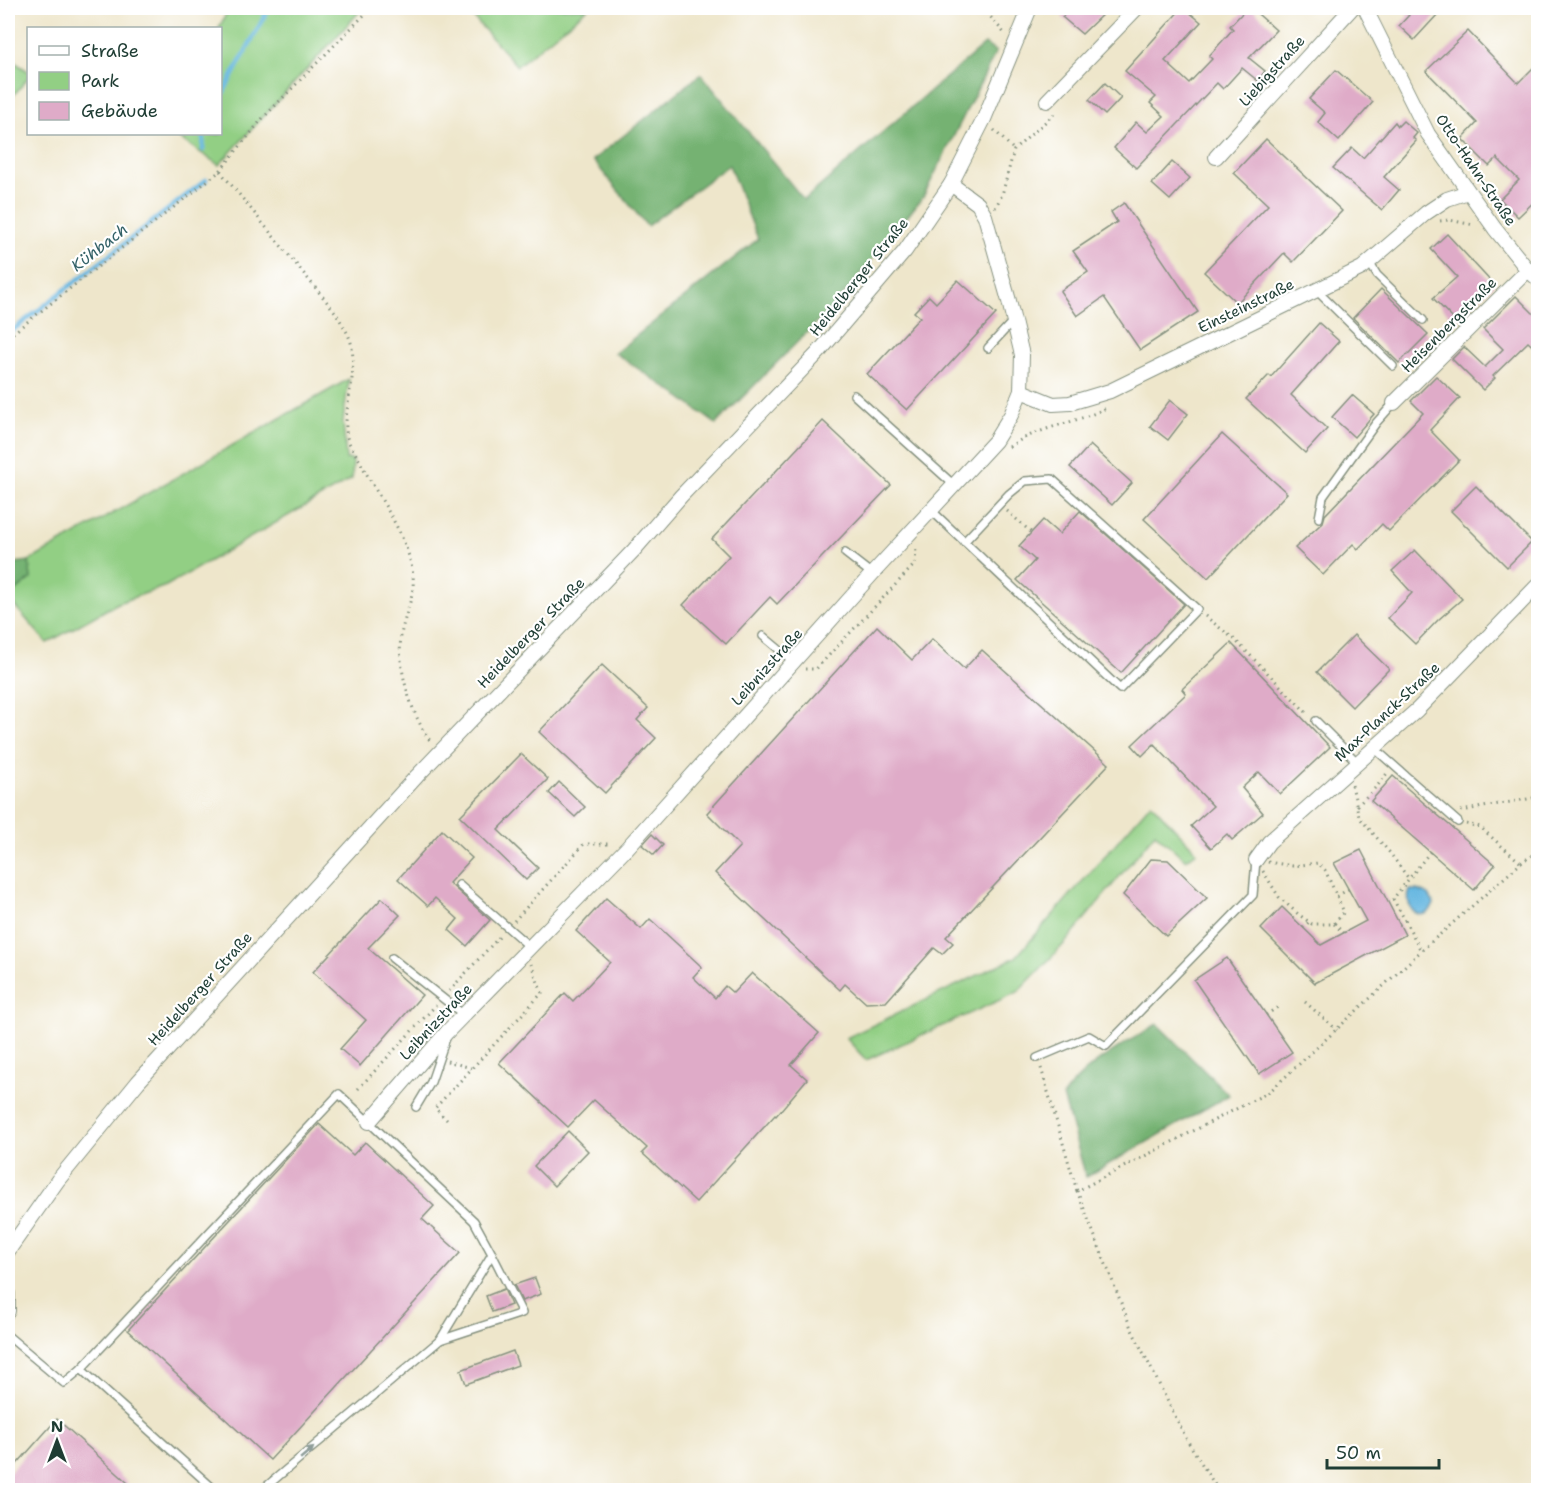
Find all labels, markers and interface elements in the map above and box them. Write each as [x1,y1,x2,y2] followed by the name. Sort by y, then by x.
[27,27,222,135] legend
[1235,31,1309,111] street label: Liebigstraße
[81,39,139,63] text: Straße
[81,69,120,93] text: Park
[81,99,158,123] text: Gebäude
[1431,110,1521,230] street label: Otto-Hahn-Straße
[805,214,913,340] street label: Heidelberger Straße
[67,219,132,276] water label: Kühbach
[1397,273,1501,377] street label: Heisenbergstraße
[1195,274,1297,338] street label: Einsteinstraße
[473,573,589,693] street label: Heidelberger Straße
[727,624,807,710] street label: Leibnizstraße
[1330,658,1444,766] street label: Max-Planck-Straße
[143,928,257,1050] street label: Heidelberger Straße
[395,979,477,1065] street label: Leibnizstraße
[27,1411,87,1471] north arrow
[51,1416,63,1437] text: N
[1327,1432,1440,1470] scale bar
[1336,1441,1381,1465] text: 50 m
[299,1447,314,1460] one-way arrow

